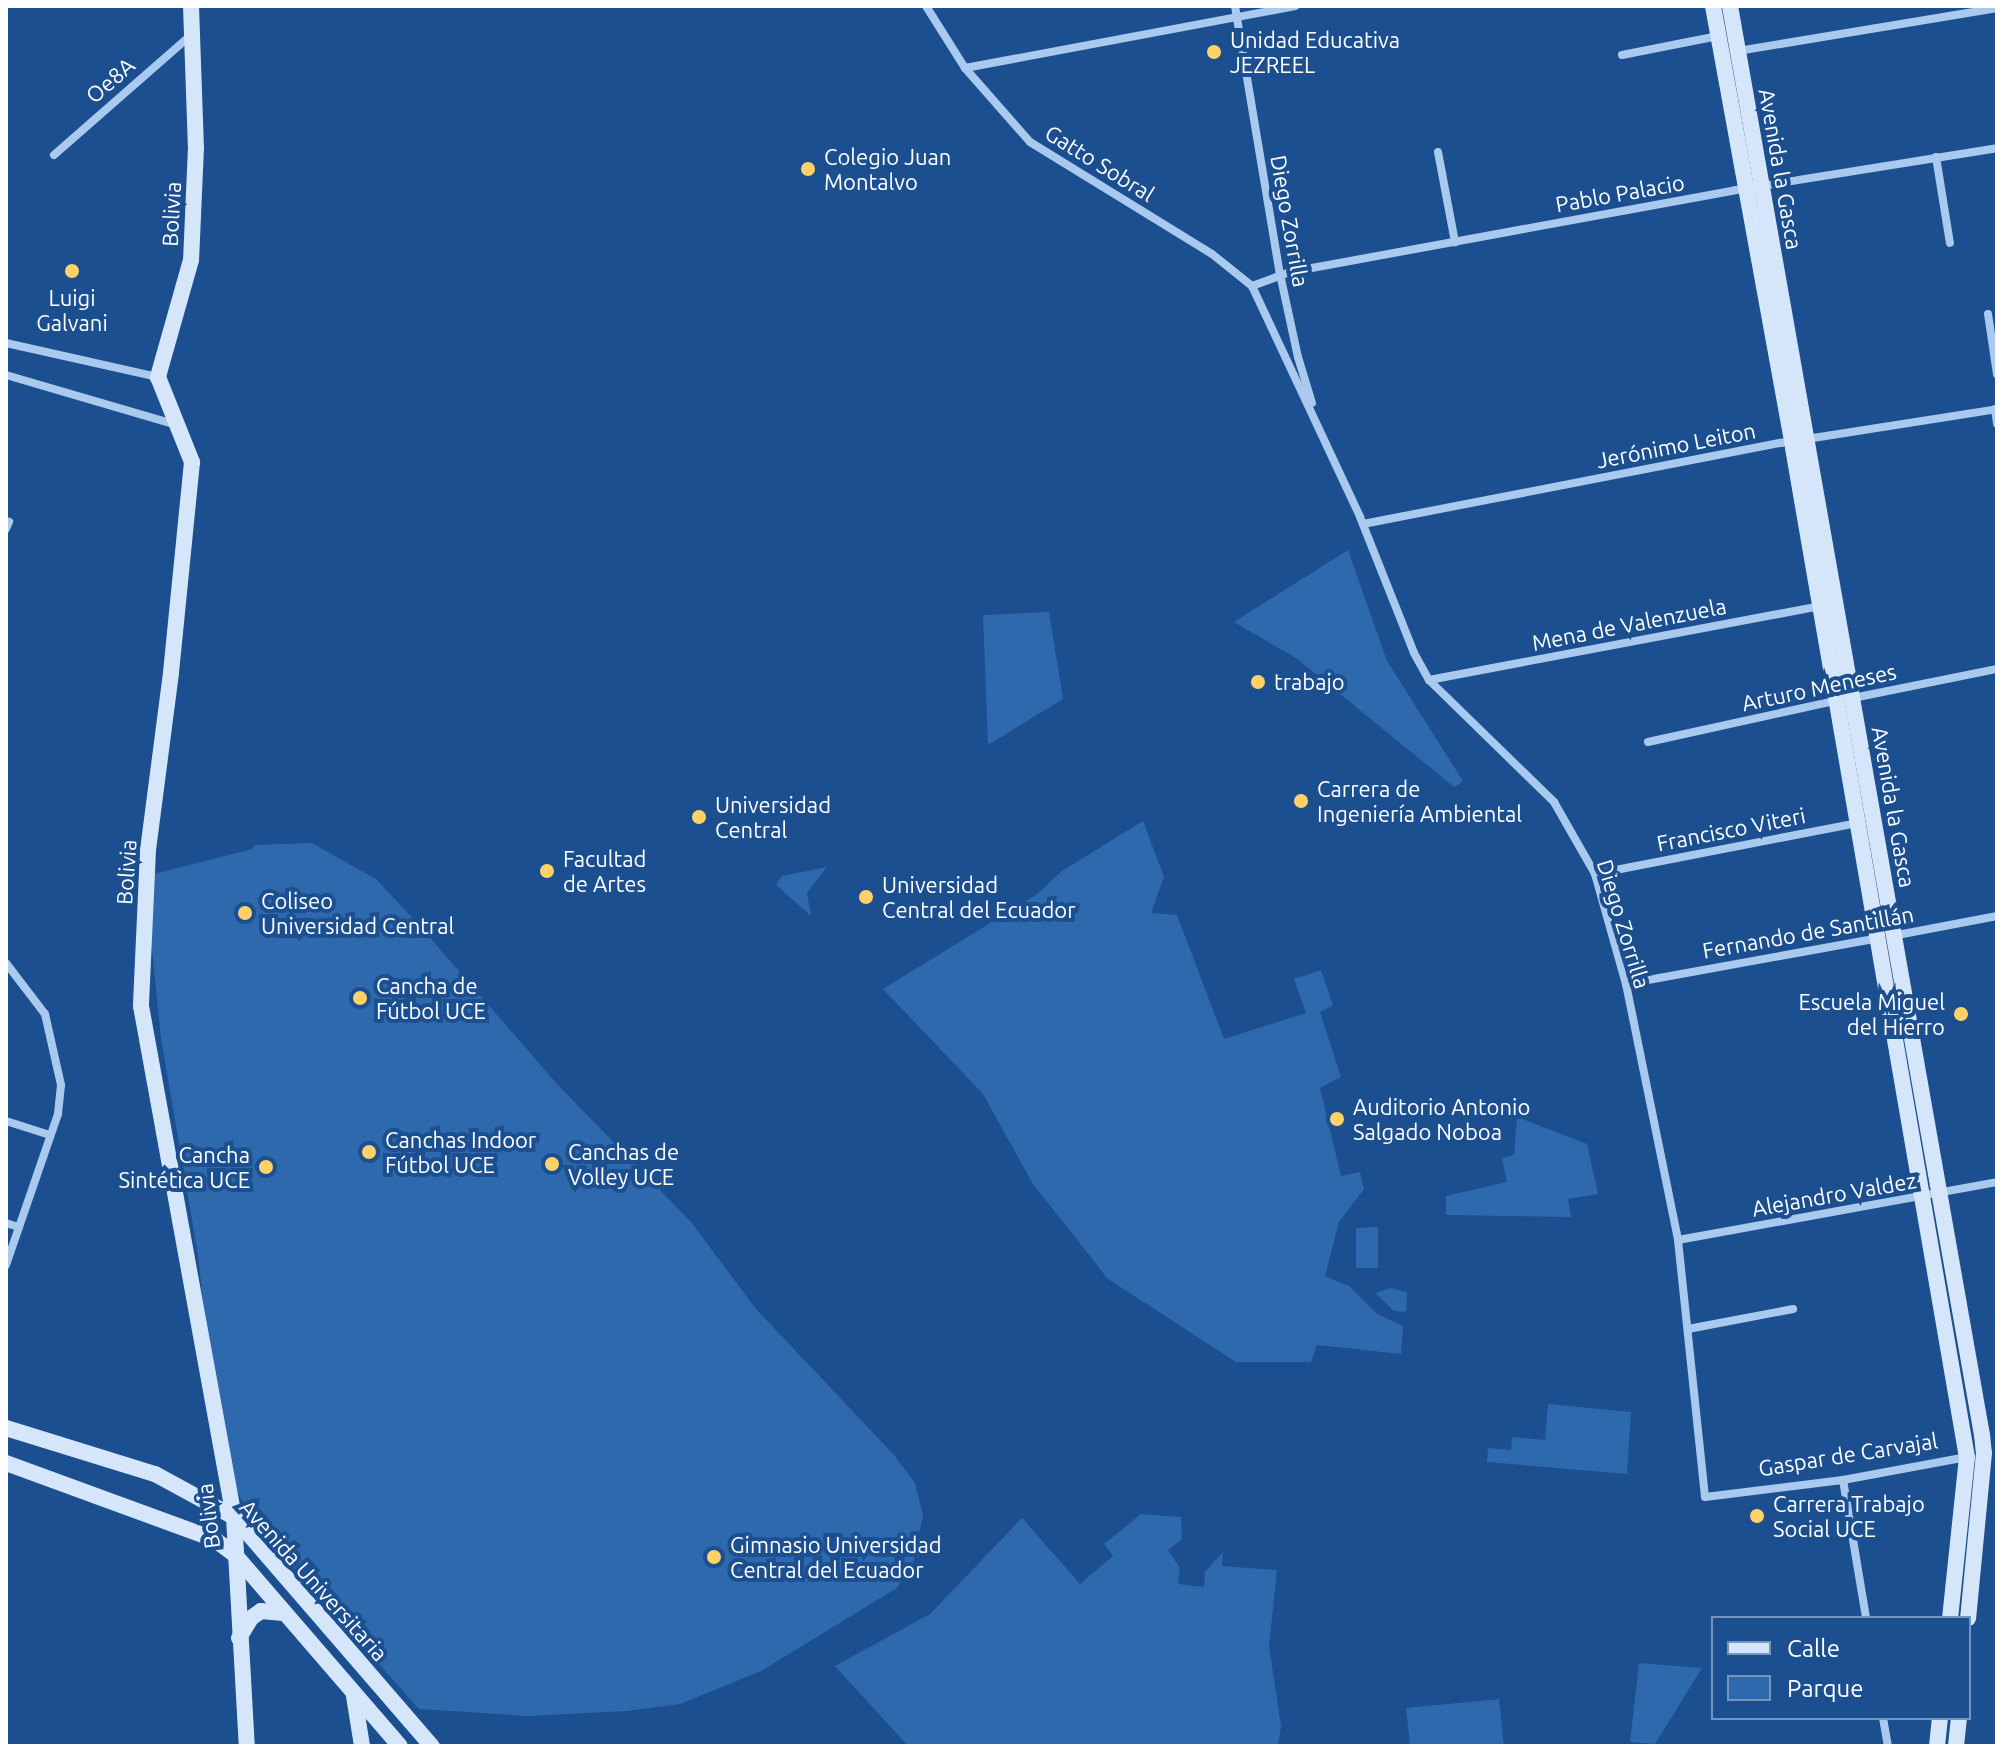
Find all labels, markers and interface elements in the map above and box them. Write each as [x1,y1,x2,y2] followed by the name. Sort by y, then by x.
[1230,26,1400,78] place label: Unidad Educativa JEZREEL
[1205,43,1223,61] marker: Unidad Educativa JEZREEL
[80,52,140,108] street label: Oe8A
[1754,86,1808,252] street label: Avenida la Gasca
[1041,119,1159,207] street label: Gatto Sobral
[824,143,951,194] place label: Colegio Juan Montalvo
[1265,153,1315,289] street label: Diego Zorrilla
[799,160,817,178] marker: Colegio Juan Montalvo
[1553,169,1687,217] street label: Pablo Palacio
[156,181,186,247] street label: Bolivia
[63,262,81,280] marker: Luigi Galvani
[36,284,108,336] place label: Luigi Galvani
[1594,417,1758,473] street label: Jerónimo Leiton
[1530,592,1728,656] street label: Mena de Valenzuela
[1739,658,1899,716] street label: Arturo Meneses
[1274,669,1345,695] place label: trabajo
[1249,673,1267,691] marker: trabajo
[1867,724,1921,890] street label: Avenida la Gasca
[1317,775,1522,826] place label: Carrera de Ingeniería Ambiental
[715,791,831,842] place label: Universidad Central
[1292,792,1310,810] marker: Carrera de Ingeniería Ambiental
[1654,802,1808,856] street label: Francisco Viteri
[690,808,708,826] marker: Universidad Central
[111,839,141,905] street label: Bolivia
[563,845,646,896] place label: Facultad de Artes
[1592,856,1656,992] street label: Diego Zorrilla
[538,862,556,880] marker: Facultad de Artes
[882,871,1076,922] place label: Universidad Central del Ecuador
[261,887,454,938] place label: Coliseo Universidad Central
[857,888,875,906] marker: Universidad Central del Ecuador
[1700,900,1916,964] street label: Fernando de Santillán
[236,904,254,922] marker: Coliseo Universidad Central
[376,972,486,1024] place label: Cancha de Fútbol UCE
[1798,988,1945,1040] place label: Escuela Miguel del Hierro
[351,989,369,1007] marker: Cancha de Fútbol UCE
[1952,1005,1970,1023] marker: Escuela Miguel del Hierro
[1353,1093,1530,1144] place label: Auditorio Antonio Salgado Noboa
[1328,1110,1346,1128] marker: Auditorio Antonio Salgado Noboa
[385,1126,536,1178] place label: Canchas Indoor Fútbol UCE
[568,1138,679,1190] place label: Canchas de Volley UCE
[118,1141,250,1192] place label: Cancha Sintética UCE
[360,1143,378,1161] marker: Canchas Indoor Fútbol UCE
[543,1155,561,1173] marker: Canchas de Volley UCE
[257,1158,275,1176] marker: Cancha Sintética UCE
[1750,1167,1918,1221] street label: Alejandro Valdez
[1756,1427,1940,1481] street label: Gaspar de Carvajal
[191,1482,225,1550] street label: Bolivia
[1773,1490,1925,1542] place label: Carrera Trabajo Social UCE
[235,1494,393,1666] street label: Avenida Universitaria
[1748,1507,1766,1525] marker: Carrera Trabajo Social UCE
[730,1531,942,1582] place label: Gimnasio Universidad Central del Ecuador
[705,1548,723,1566] marker: Gimnasio Universidad Central del Ecuador
[1711,1616,1971,1720] legend
[1787,1635,1840,1662] text: Calle
[1787,1675,1864,1702] text: Parque

